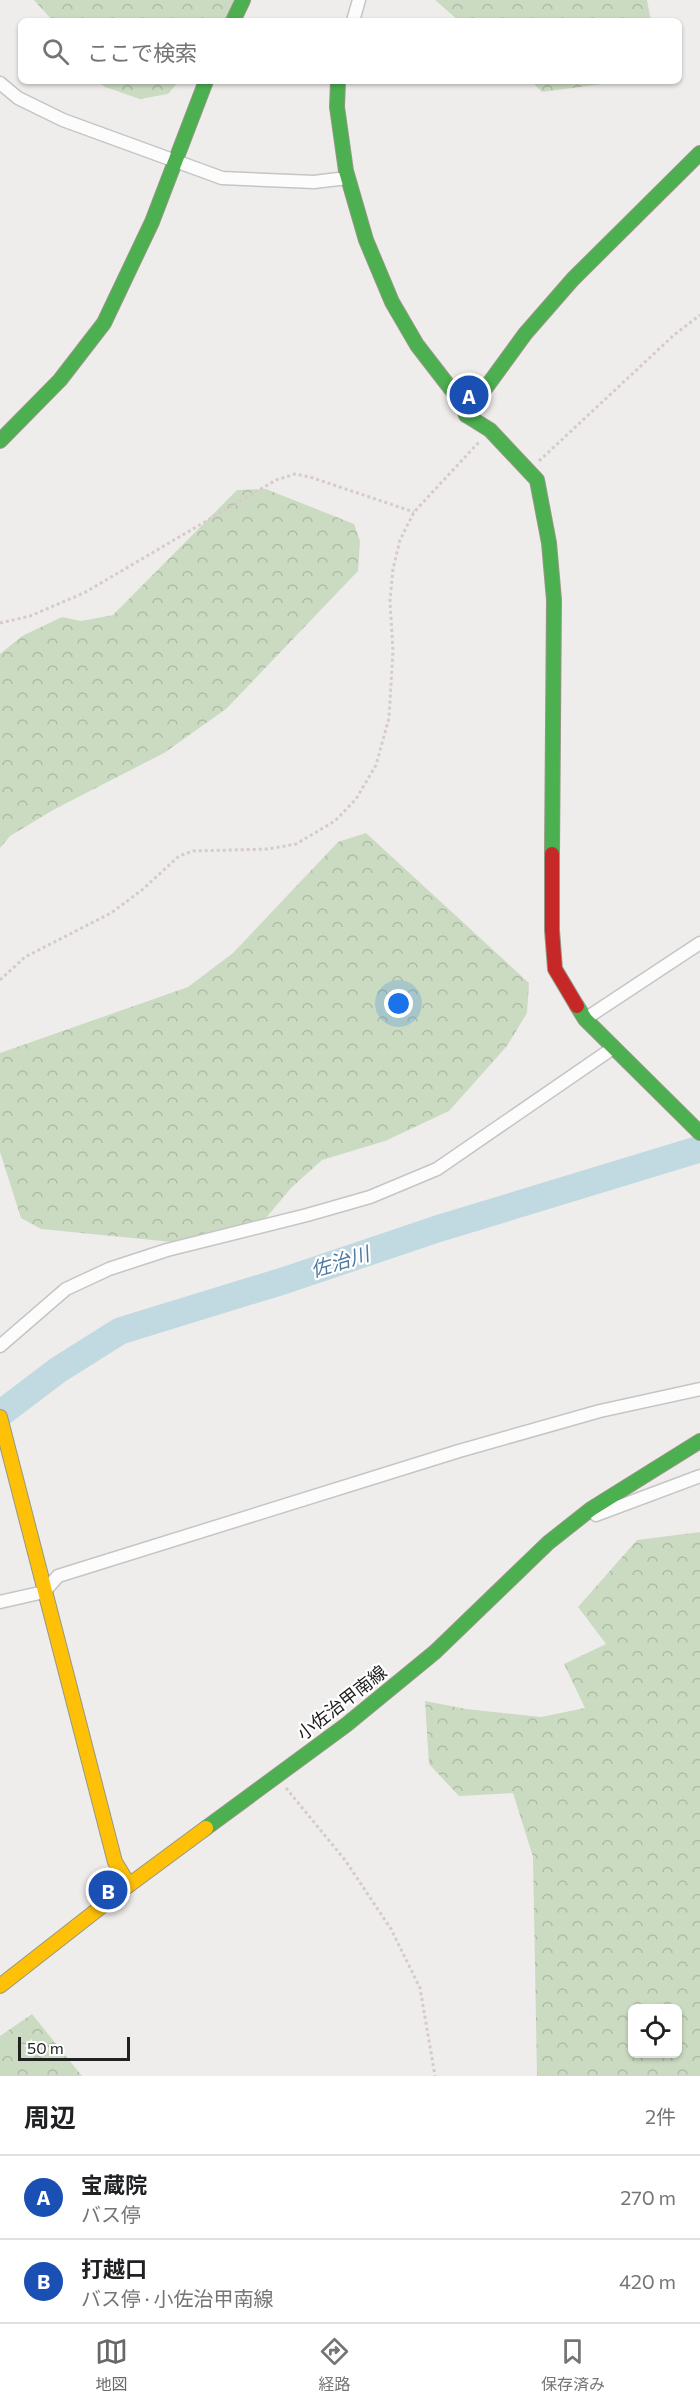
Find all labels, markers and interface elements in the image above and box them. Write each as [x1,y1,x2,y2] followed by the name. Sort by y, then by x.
[18,18,682,84] search box
[39,35,72,68] icon: search
[87,39,197,66] text: ここで検索
[450,372,488,418] pin: A
[384,989,413,1018] your location
[308,1240,374,1281] water label: 佐治川
[292,1660,391,1744] street label: 小佐治甲南線
[88,1868,128,1912] pin: B
[628,2004,682,2058] map controls
[628,2004,682,2058] button: locate
[18,2034,130,2062] scale bar
[27,2038,64,2057] text: 50 m
[24,2101,76,2132] text: 周辺
[645,2104,676,2128] text: 2件
[81,2171,147,2198] text: 宝蔵院
[36,2185,51,2209] text: A
[620,2185,676,2209] text: 270 m
[81,2202,141,2226] text: バス停
[81,2255,147,2282] text: 打越口
[37,2269,50,2293] text: B
[619,2269,676,2293] text: 420 m
[81,2286,273,2310] text: バス停 · 小佐治甲南線
[95,2335,128,2395] tab: 地図
[318,2335,351,2395] tab: 経路
[541,2335,605,2395] tab: 保存済み

